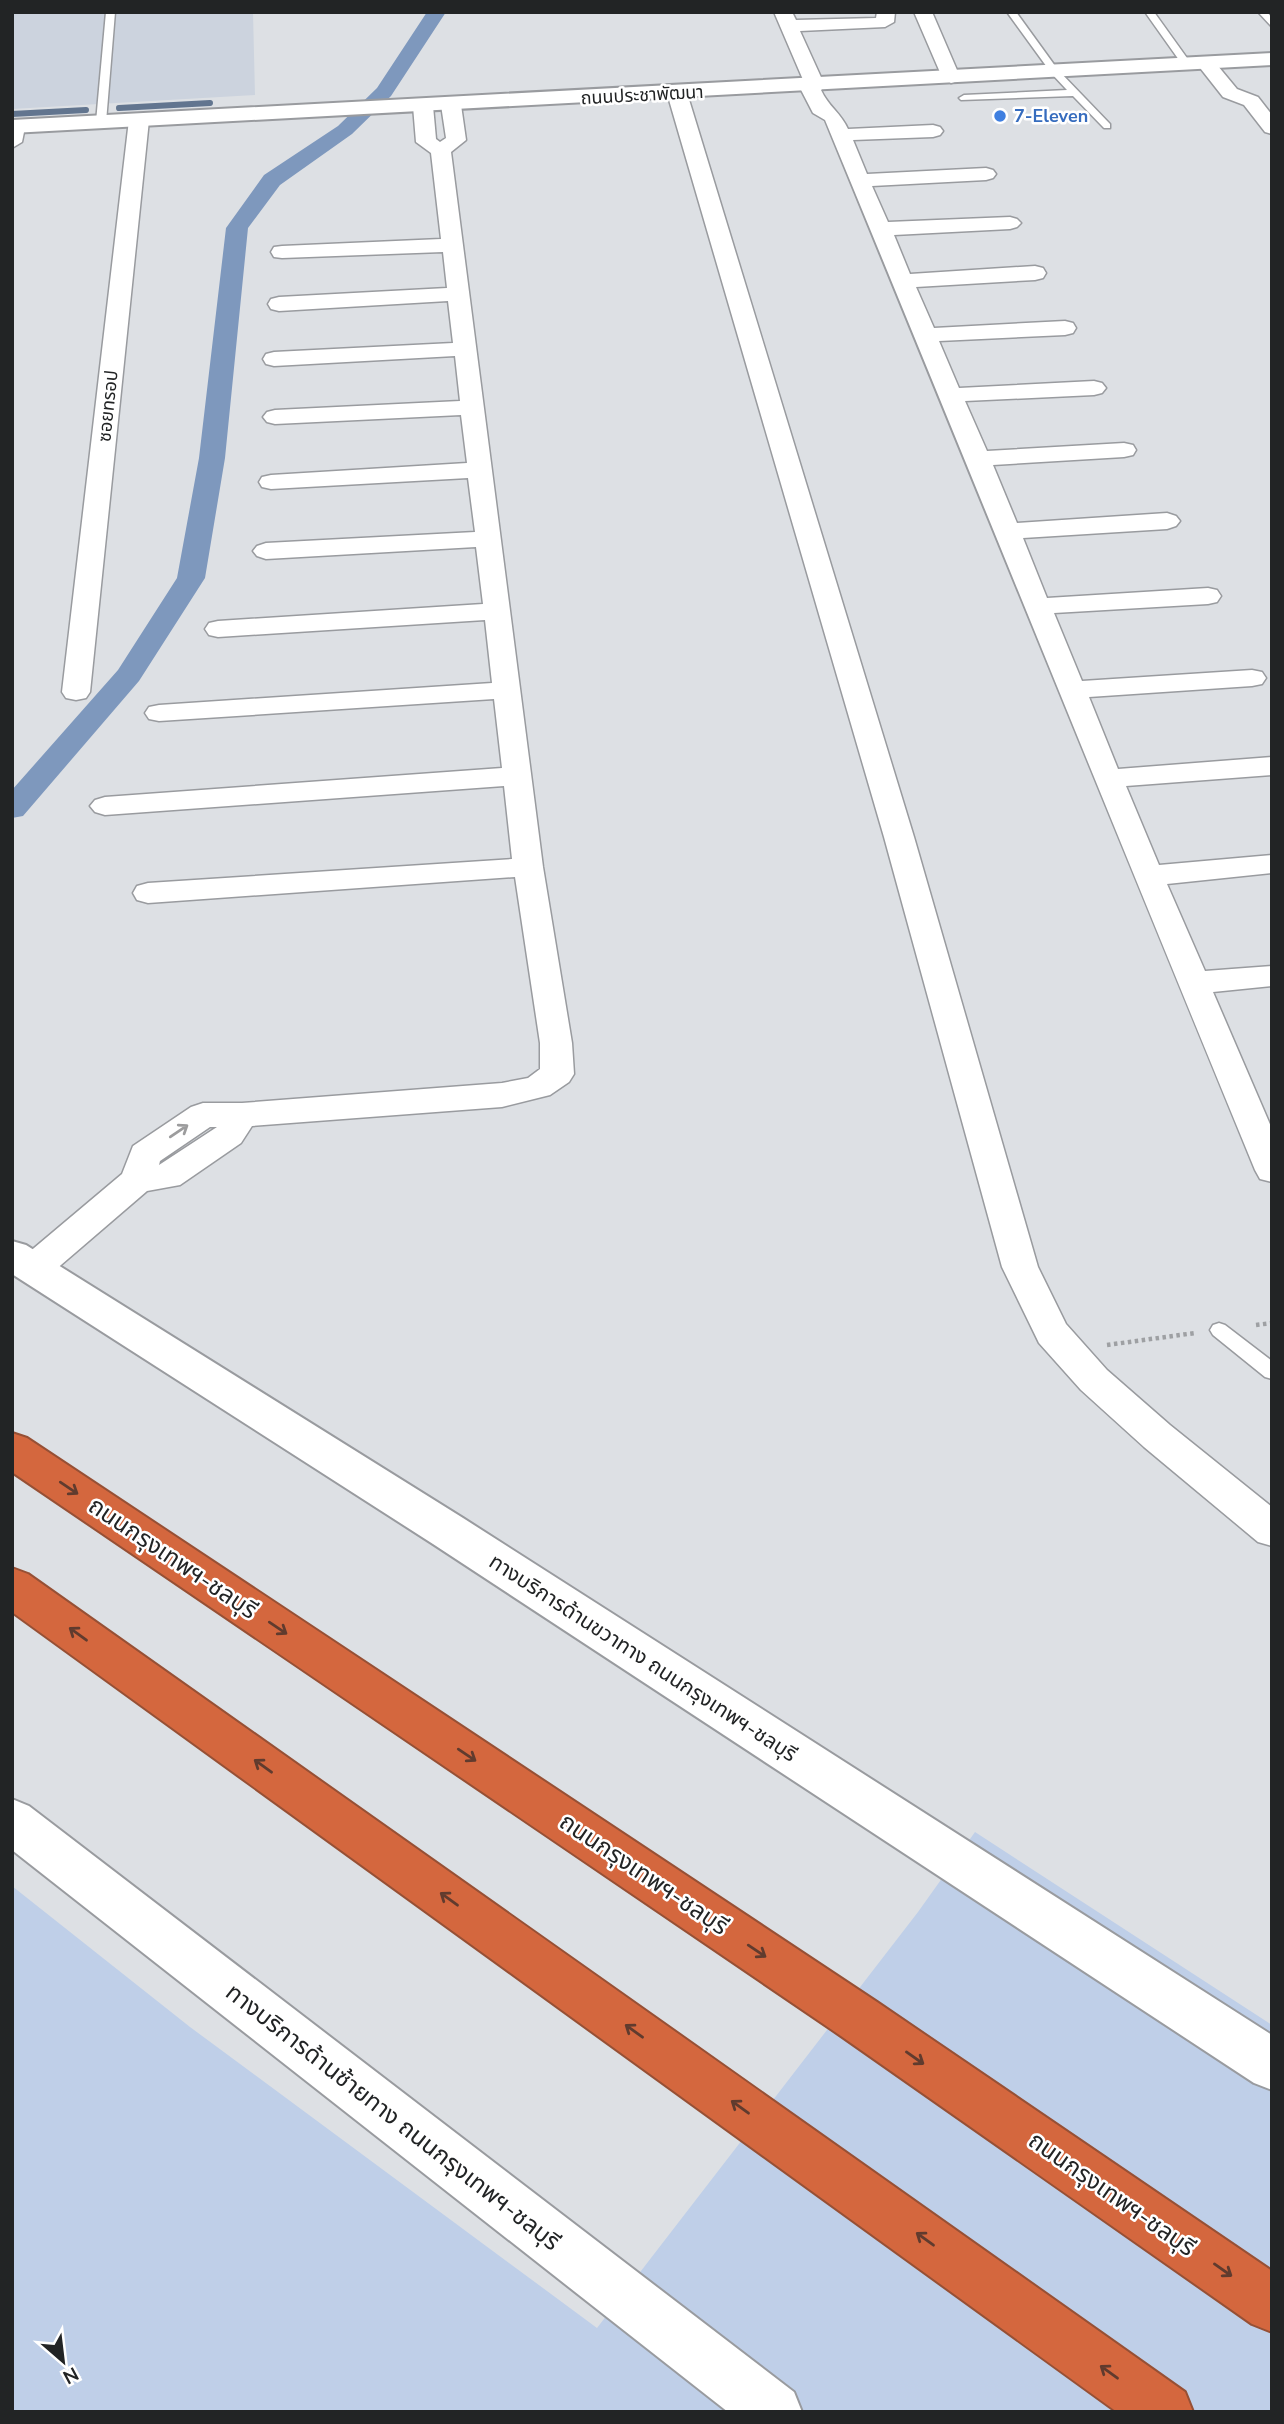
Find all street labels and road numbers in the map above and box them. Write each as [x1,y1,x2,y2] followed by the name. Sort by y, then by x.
[580,80,704,110] street label: ถนนประชาพัฒนา
[92,369,124,443] street label: ซอยทรอป
[82,1490,264,1626] street label: ถนนกรุงเทพฯ-ชลบุรี
[484,1548,802,1768] street label: ทางบริการด้านขวาทาง ถนนกรุงเทพฯ-ชลบุรี
[553,1806,735,1942] street label: ถนนกรุงเทพฯ-ชลบุรี
[219,1976,567,2258] street label: ทางบริการด้านซ้ายทาง ถนนกรุงเทพฯ-ชลบุรี
[1022,2124,1202,2264] street label: ถนนกรุงเทพฯ-ชลบุรี

